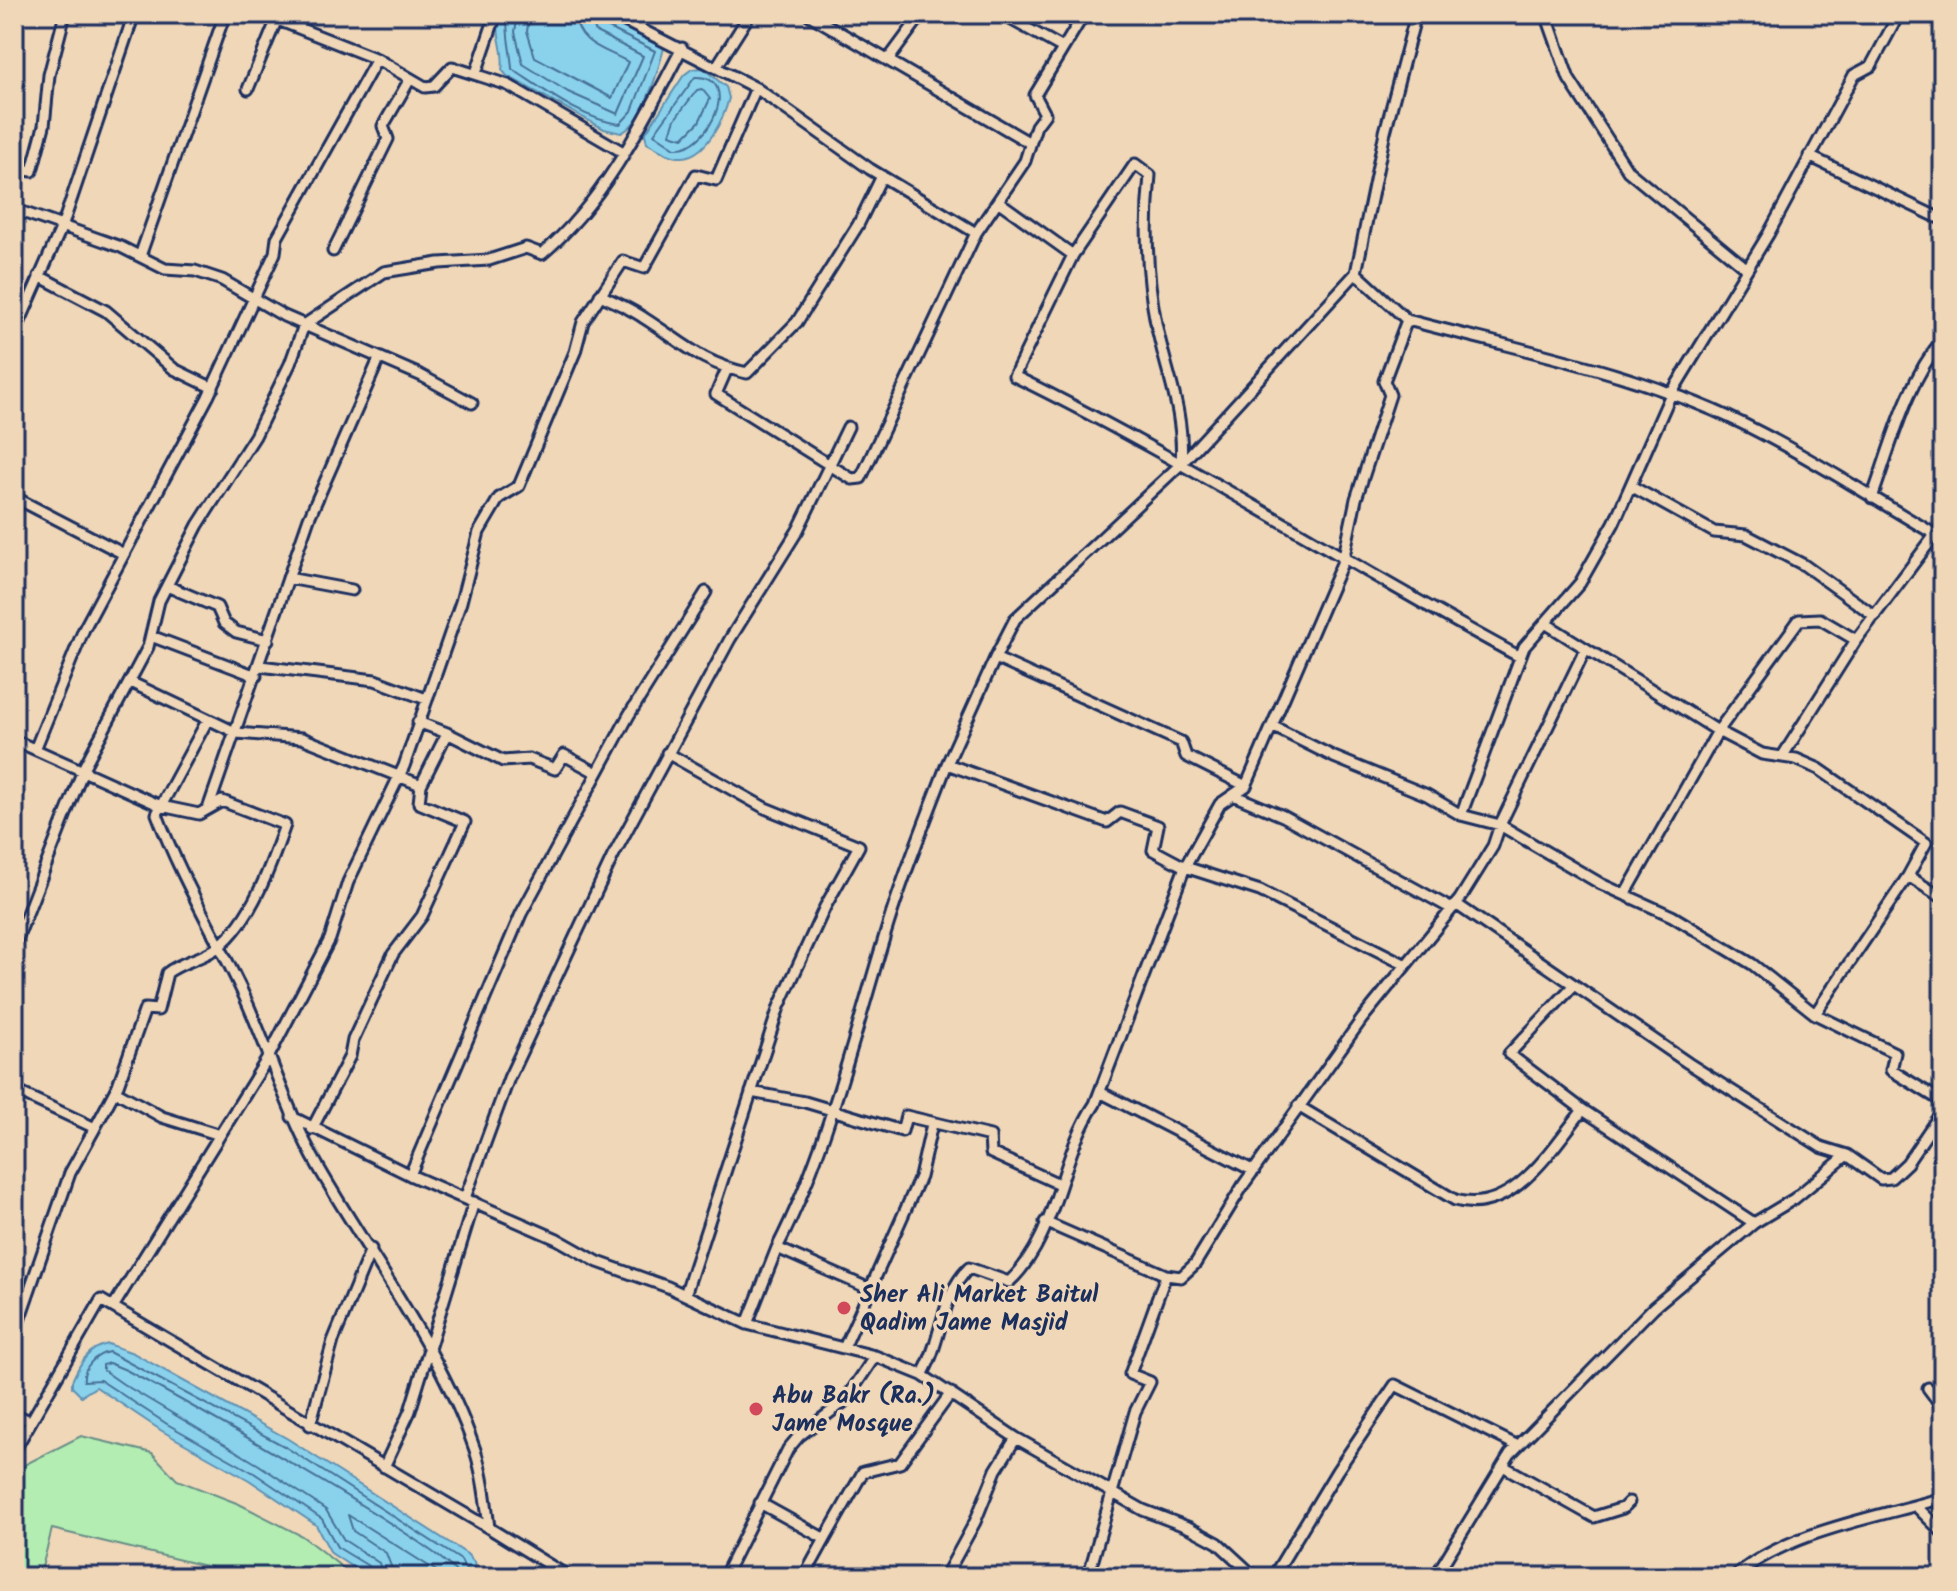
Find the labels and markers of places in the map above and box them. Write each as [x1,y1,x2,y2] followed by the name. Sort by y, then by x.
[860,1276,1099,1343] place label: Sher Ali Market Baitul Qadim Jame Masjid
[835,1299,853,1317] marker: Sher Ali Market Baitul Qadim Jame Masjid
[772,1377,935,1444] place label: Abu Bakr (Ra.) Jame Mosque
[747,1400,765,1418] marker: Abu Bakr (Ra.) Jame Mosque

